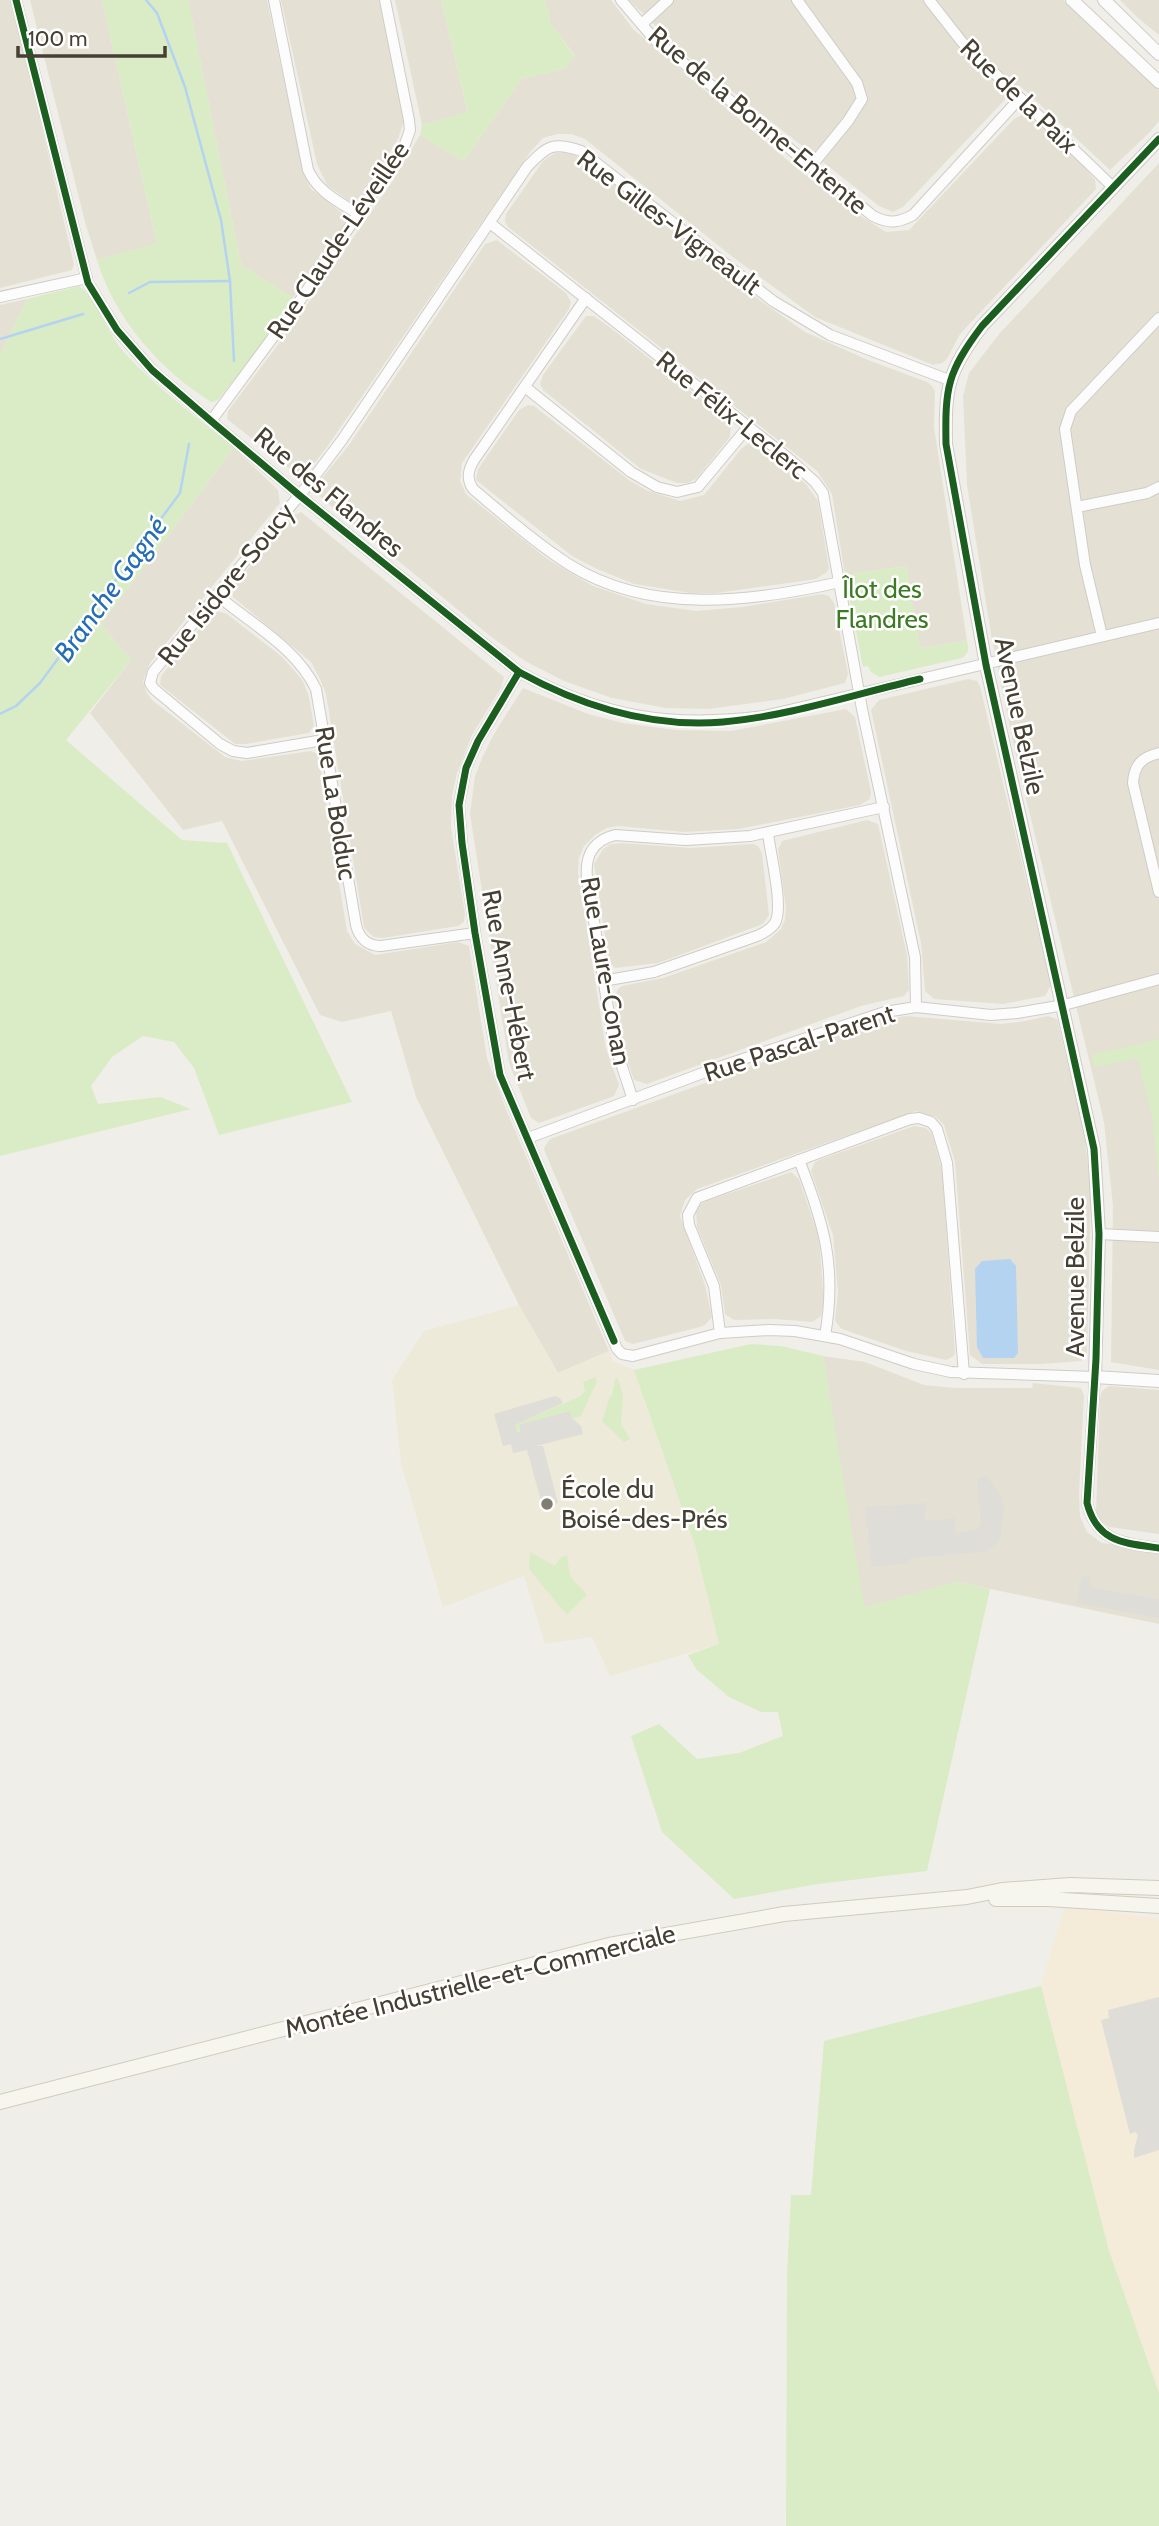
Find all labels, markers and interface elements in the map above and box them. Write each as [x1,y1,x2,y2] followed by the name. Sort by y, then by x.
[18,14,164,58] scale bar
[642,19,874,221] street label: Rue de la Bonne-Entente
[28,26,87,51] text: 100 m
[954,32,1085,160] street label: Rue de la Paix
[260,135,416,345] street label: Rue Claude-Léveillée
[571,142,767,302] street label: Rue Gilles-Vigneault
[650,344,814,486] street label: Rue Félix-Leclerc
[248,420,411,564] street label: Rue des Flandres
[151,496,301,672] street label: Rue Isidore-Soucy
[46,510,174,668] water label: Branche Gagné
[835,573,929,635] park label: Îlot des Flandres
[988,634,1052,798] street label: Avenue Belzile
[308,724,364,882] street label: Rue La Bolduc
[574,874,638,1068] street label: Rue Laure-Conan
[475,887,543,1083] street label: Rue Anne-Hébert
[700,997,899,1089] street label: Rue Pascal-Parent
[1059,1197,1091,1357] street label: Avenue Belzile
[561,1473,728,1535] place label: École du Boisé-des-Prés
[539,1496,555,1512] marker: École du Boisé-des-Prés
[281,1917,679,2045] street label: Montée Industrielle-et-Commerciale

